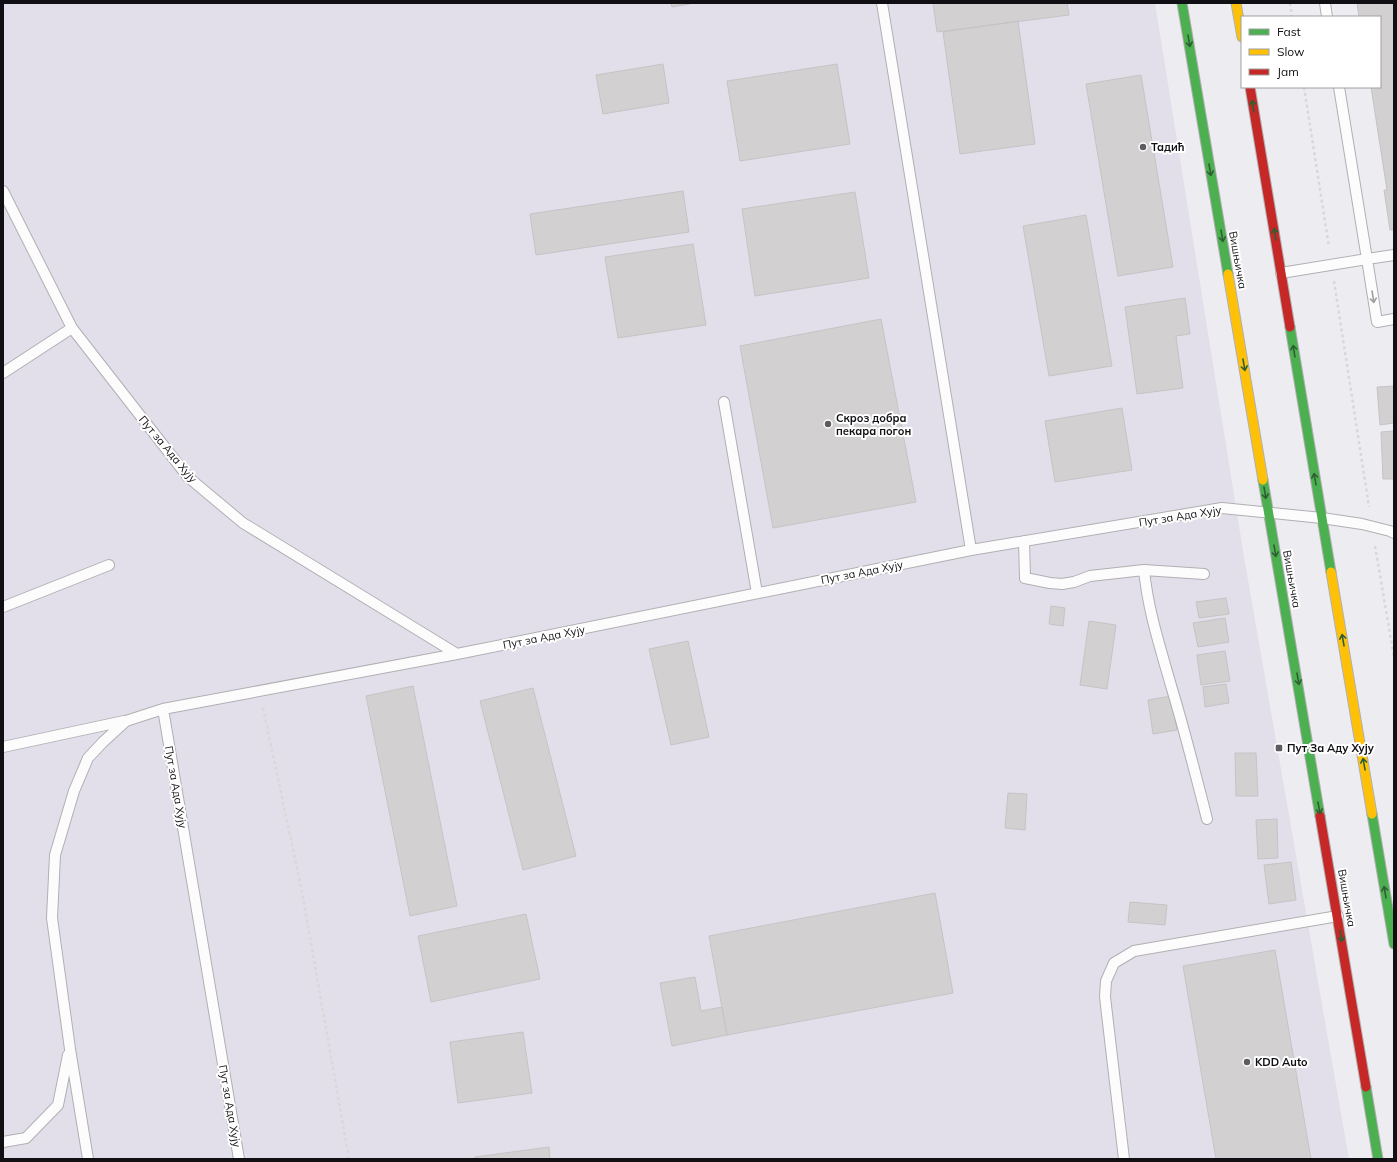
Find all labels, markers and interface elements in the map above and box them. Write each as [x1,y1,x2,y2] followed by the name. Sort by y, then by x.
[1241,16,1381,88] legend
[1277,24,1301,39] text: Fast
[1185,35,1193,48] one-way arrow
[1277,44,1305,59] text: Slow
[1277,64,1299,79] text: Jam
[1249,100,1257,113] one-way arrow
[1151,140,1184,154] place label: Тадић
[1138,142,1148,152] marker: Тадић
[1207,163,1215,176] one-way arrow
[1271,228,1279,241] one-way arrow
[1218,230,1226,243] one-way arrow
[1226,230,1250,290] street label: Вишњичка
[1369,291,1377,304] one-way arrow
[1290,345,1298,358] one-way arrow
[1240,358,1248,371] one-way arrow
[836,411,911,438] place label: Скроз добра пекара погон
[136,413,200,485] street label: Пут за Ада Хују
[823,419,833,429] marker: Скроз добра пекара погон
[1311,473,1319,486] one-way arrow
[1261,486,1269,499] one-way arrow
[1138,503,1222,529] street label: Пут за Ада Хују
[1272,544,1280,557] one-way arrow
[1280,549,1304,609] street label: Вишњичка
[820,557,904,587] street label: Пут за Ада Хују
[502,622,586,652] street label: Пут за Ада Хују
[1339,634,1347,647] one-way arrow
[1294,673,1302,686] one-way arrow
[1287,741,1375,755] place label: Пут За Аду Хују
[1274,743,1284,753] marker: Пут За Аду Хују
[162,745,190,829] street label: Пут за Ада Хују
[1359,758,1367,771] one-way arrow
[1316,801,1324,814] one-way arrow
[1335,868,1359,928] street label: Вишњичка
[1381,886,1389,899] one-way arrow
[1337,929,1345,942] one-way arrow
[1255,1055,1308,1069] place label: KDD Auto
[1242,1057,1252,1067] marker: KDD Auto
[216,1064,244,1148] street label: Пут за Ада Хују

